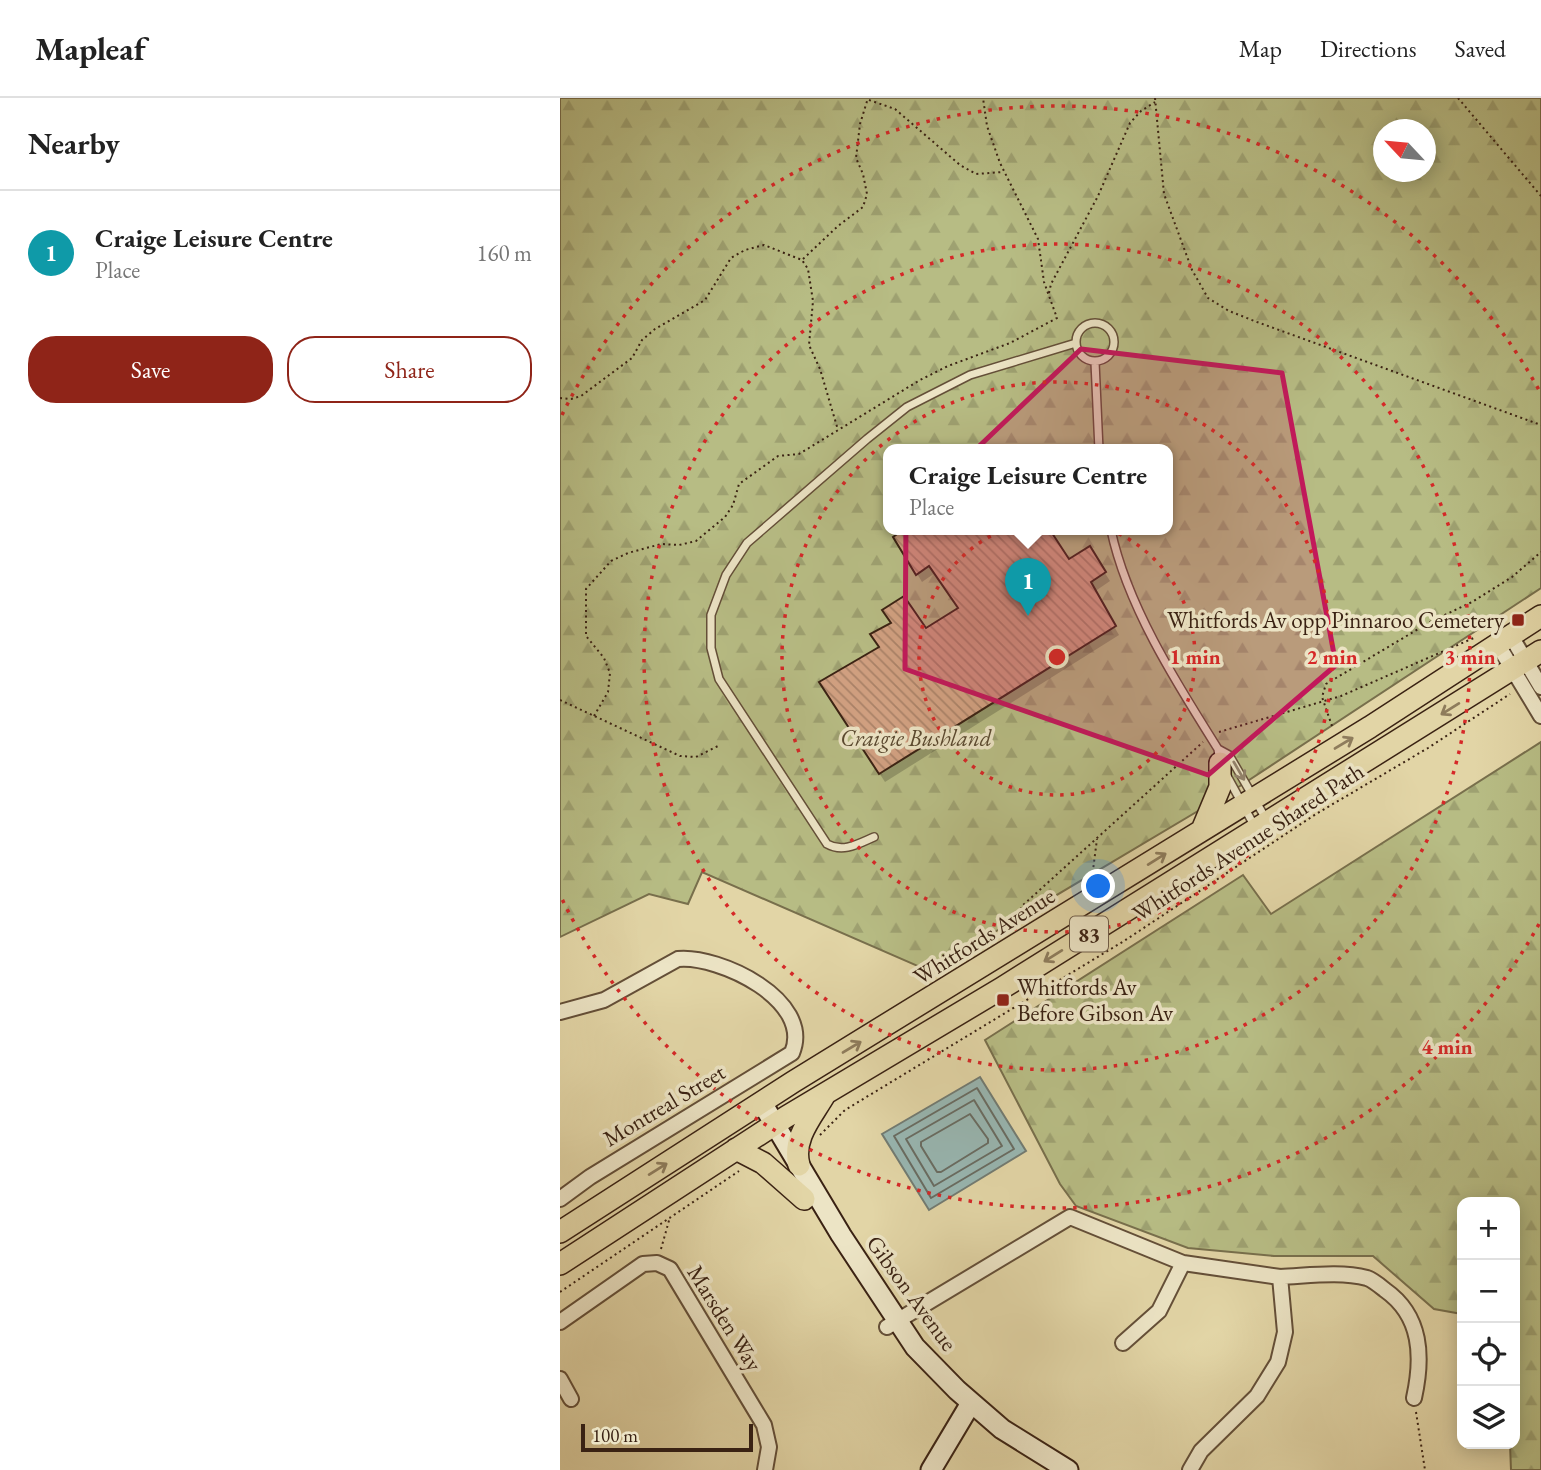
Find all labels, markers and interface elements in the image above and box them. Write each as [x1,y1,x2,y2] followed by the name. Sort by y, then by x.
[35,27,146,70] text: Mapleaf
[1239,33,1282,64] text: Map
[1320,33,1417,64] text: Directions
[1455,33,1506,64] text: Saved
[1373,119,1436,182] north arrow
[28,124,120,163] text: Nearby
[95,221,333,255] text: Craige Leisure Centre
[45,238,57,268] text: 1
[476,238,532,268] text: 160 m
[95,255,140,285] text: Place
[28,336,273,403] button: Save
[287,336,532,403] button: Share
[883,444,1173,535] popup
[909,458,1147,492] text: Craige Leisure Centre
[909,492,954,522] text: Place
[1005,558,1051,616] pin: 1
[1167,605,1505,635] place label: Whitfords Av opp Pinnaroo Cemetery
[1510,612,1526,628] marker: Whitfords Av opp Pinnaroo Cemetery
[1169,643,1221,670] text: 1 min
[1306,643,1358,670] text: 2 min
[1444,643,1496,670] text: 3 min
[1045,645,1069,669] centre of rings
[1441,701,1460,716] one-way arrow
[840,723,992,753] park label: Craigie Bushland
[1334,736,1354,750] one-way arrow
[1127,756,1370,928] street label: Whitfords Avenue Shared Path
[1232,761,1246,781] one-way arrow
[1146,851,1166,865] one-way arrow
[1081,869,1115,903] your location
[908,881,1060,991] street label: Whitfords Avenue
[1070,916,1108,952] road number: 83
[1044,950,1064,964] one-way arrow
[1017,972,1174,1028] place label: Whitfords Av Before Gibson Av
[995,992,1011,1008] marker: Whitfords Av Before Gibson Av
[1421,1033,1473,1060] text: 4 min
[841,1040,861,1054] one-way arrow
[597,1056,731,1153] street label: Montreal Street
[647,1162,667,1176] one-way arrow
[1457,1197,1520,1449] map controls
[1457,1197,1520,1260] button: +
[860,1229,964,1357] street label: Gibson Avenue
[681,1259,770,1377] street label: Marsden Way
[1457,1260,1520,1323] button: −
[1457,1323,1520,1386] button: locate
[1457,1386,1520,1449] button: layers
[581,1421,752,1453] scale bar
[592,1423,638,1448] text: 100 m

